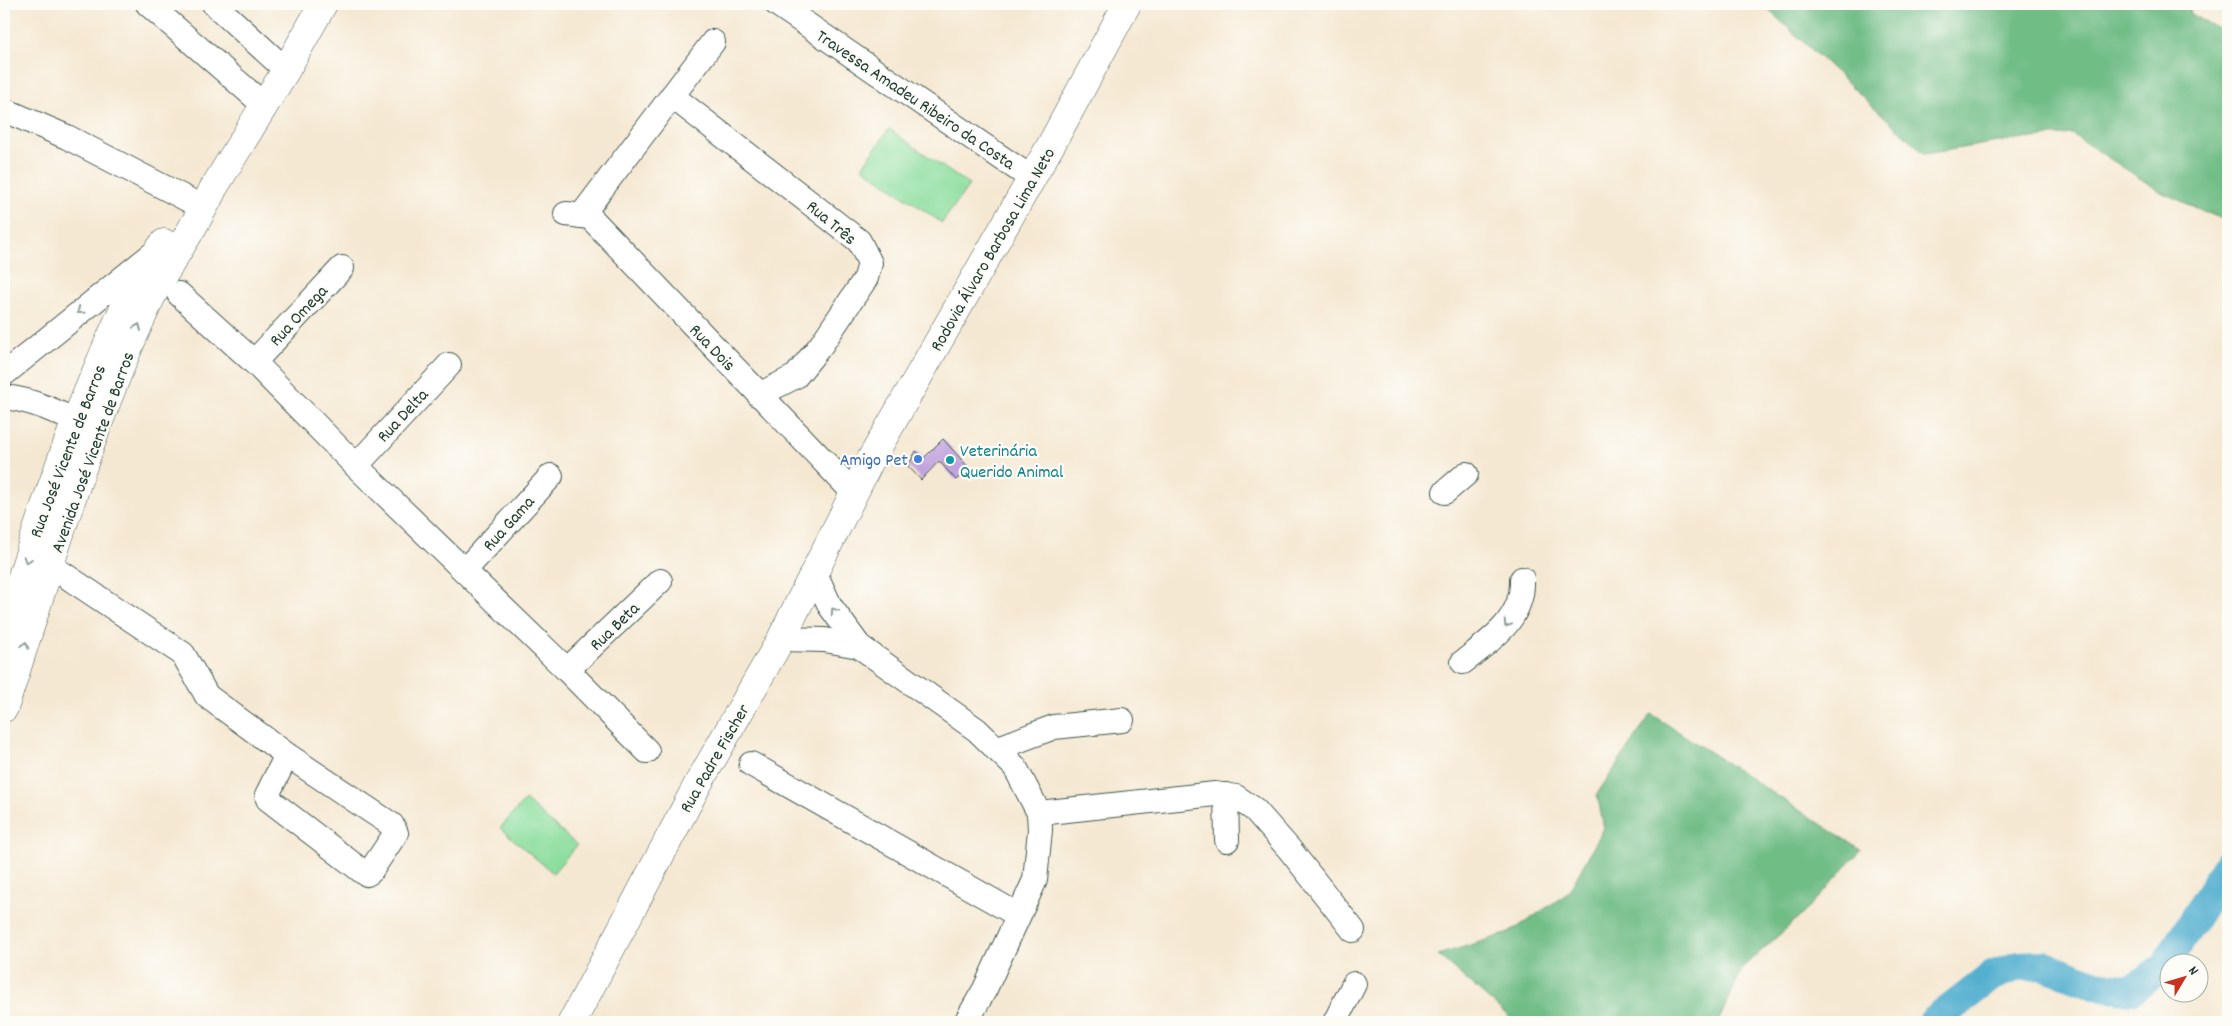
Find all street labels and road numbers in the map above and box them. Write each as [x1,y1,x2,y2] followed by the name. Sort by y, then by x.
[810,25,1019,177] street label: Travessa Amadeu Ribeiro da Costa
[925,144,1063,357] street label: Rodovia Álvaro Barbosa Lima Neto
[800,196,861,252] street label: Rua Três
[265,280,335,353] street label: Rua Omega
[682,319,740,378] street label: Rua Dois
[46,349,142,557] street label: Avenida José Vicente de Barros
[25,362,114,542] street label: Rua José Vicente de Barros
[372,384,436,449] street label: Rua Delta
[478,491,542,558] street label: Rua Gama
[585,597,647,658] street label: Rua Beta
[675,700,758,818] street label: Rua Padre Fischer

